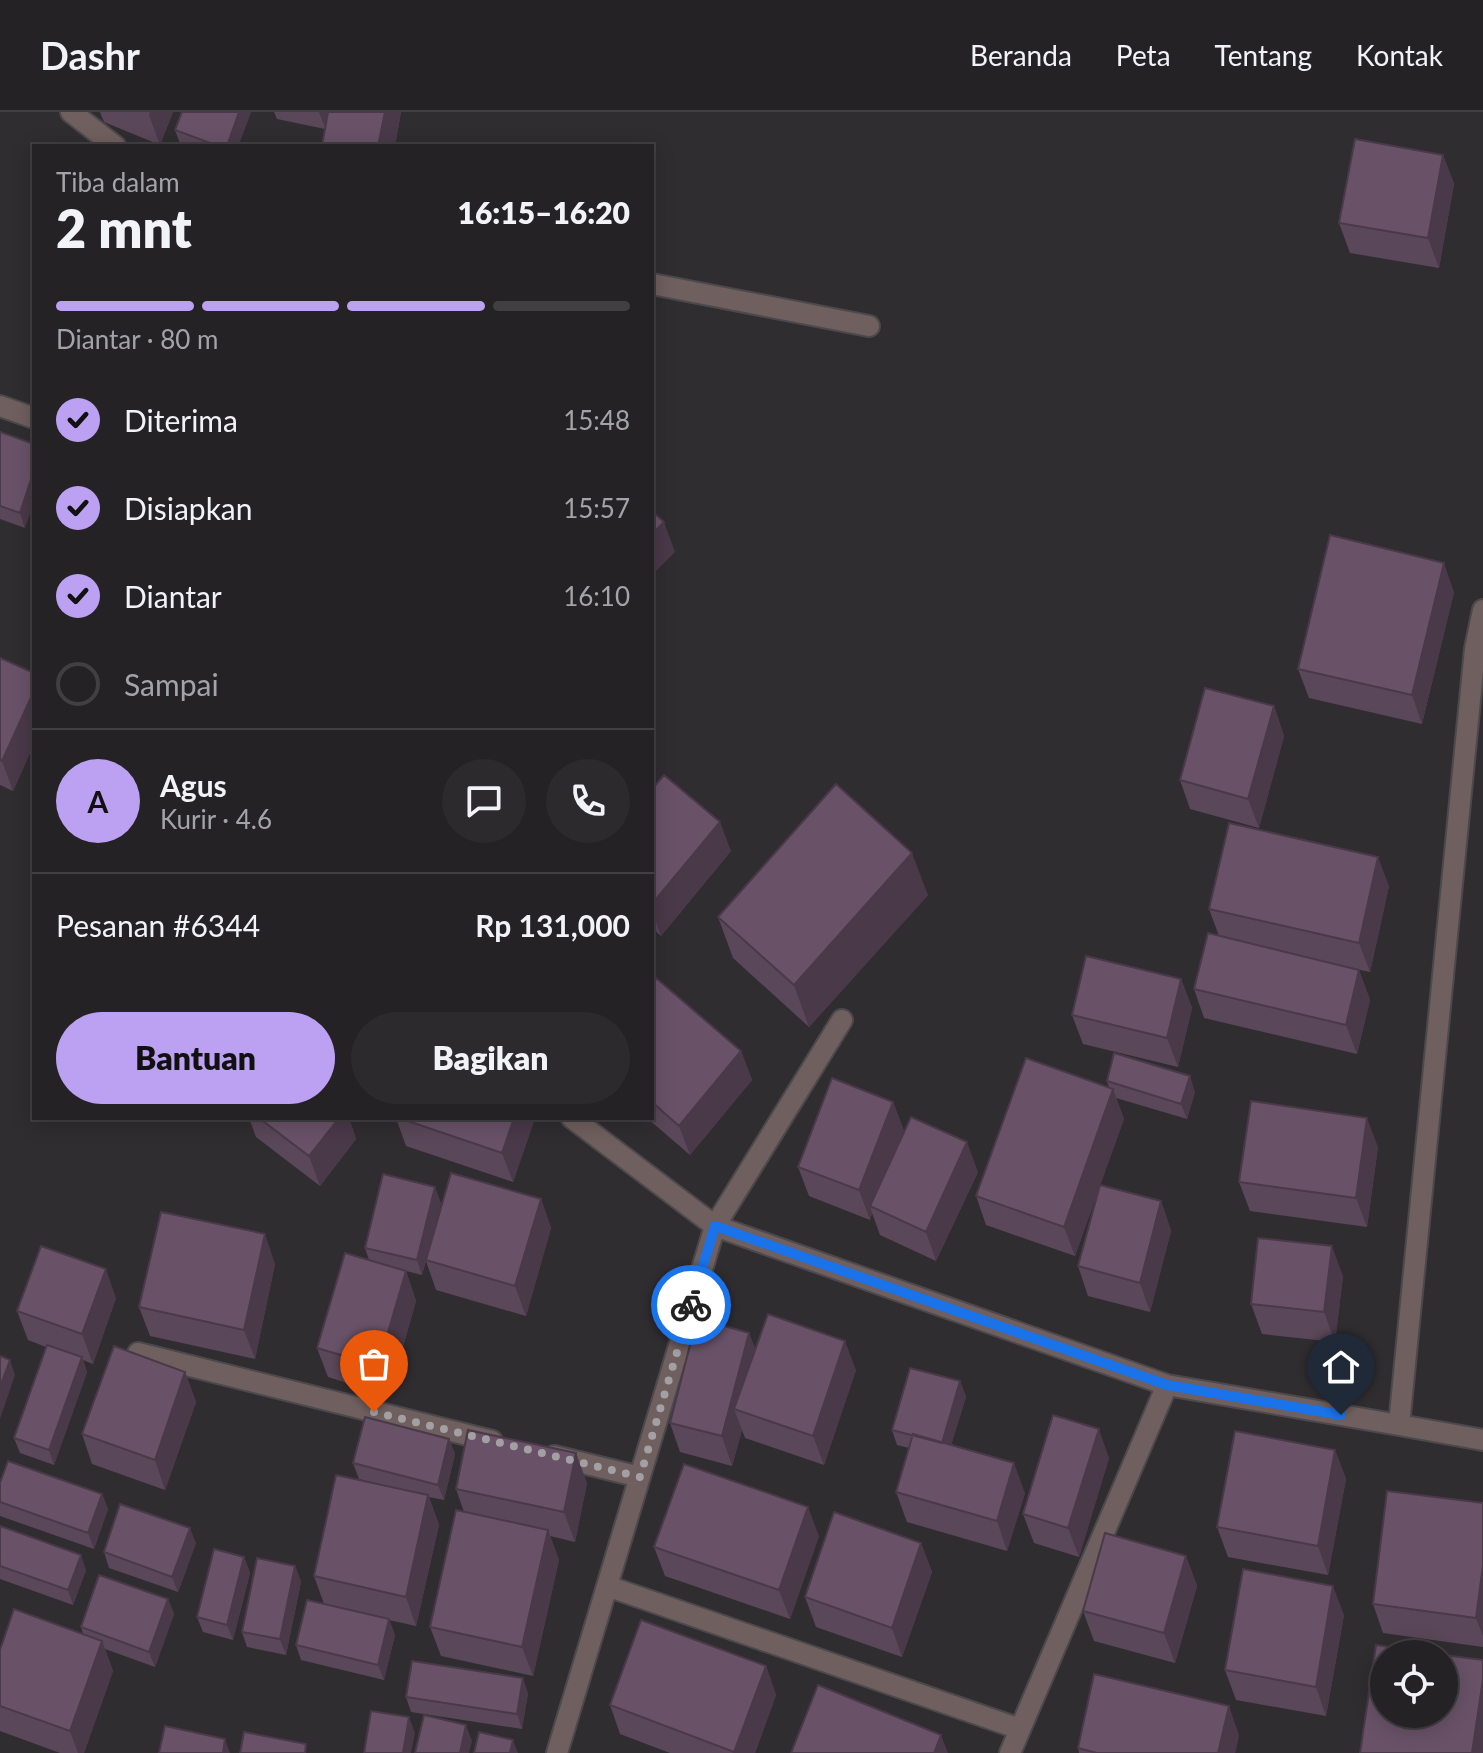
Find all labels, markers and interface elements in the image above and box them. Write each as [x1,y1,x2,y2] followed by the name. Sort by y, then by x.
[40,32,140,78] text: Dashr
[970,38,1072,72] text: Beranda
[1116,38,1171,72] text: Peta
[1215,38,1312,72] text: Tentang
[1356,38,1443,72] text: Kontak
[56,166,180,198] text: Tiba dalam
[457,194,630,230] text: 16:15–16:20
[56,197,192,259] text: 2 mnt
[56,323,218,355] text: Diantar · 80 m
[56,398,100,442] icon: check
[124,402,238,438] text: Diterima
[563,404,630,436] text: 15:48
[56,486,100,530] icon: check
[124,490,253,526] text: Disiapkan
[563,492,630,524] text: 15:57
[56,574,100,618] icon: check
[124,578,222,614] text: Diantar
[563,580,630,612] text: 16:10
[124,666,219,702] text: Sampai
[442,759,526,843] button: chat
[546,759,630,843] button: phone
[160,767,227,803] text: Agus
[88,783,108,819] text: A
[160,803,272,835] text: Kurir · 4.6
[56,907,260,943] text: Pesanan #6344
[475,907,630,943] text: Rp 131,000
[56,1012,335,1104] button: Bantuan
[351,1012,630,1104] button: Bagikan
[651,1265,731,1345] courier
[669,1283,713,1327] icon: bike
[340,1330,408,1412] pin
[1307,1333,1375,1415] pin
[352,1342,396,1386] icon: bag
[1319,1345,1363,1389] icon: home
[1370,1640,1458,1728] map controls
[1370,1640,1458,1728] button: locate

